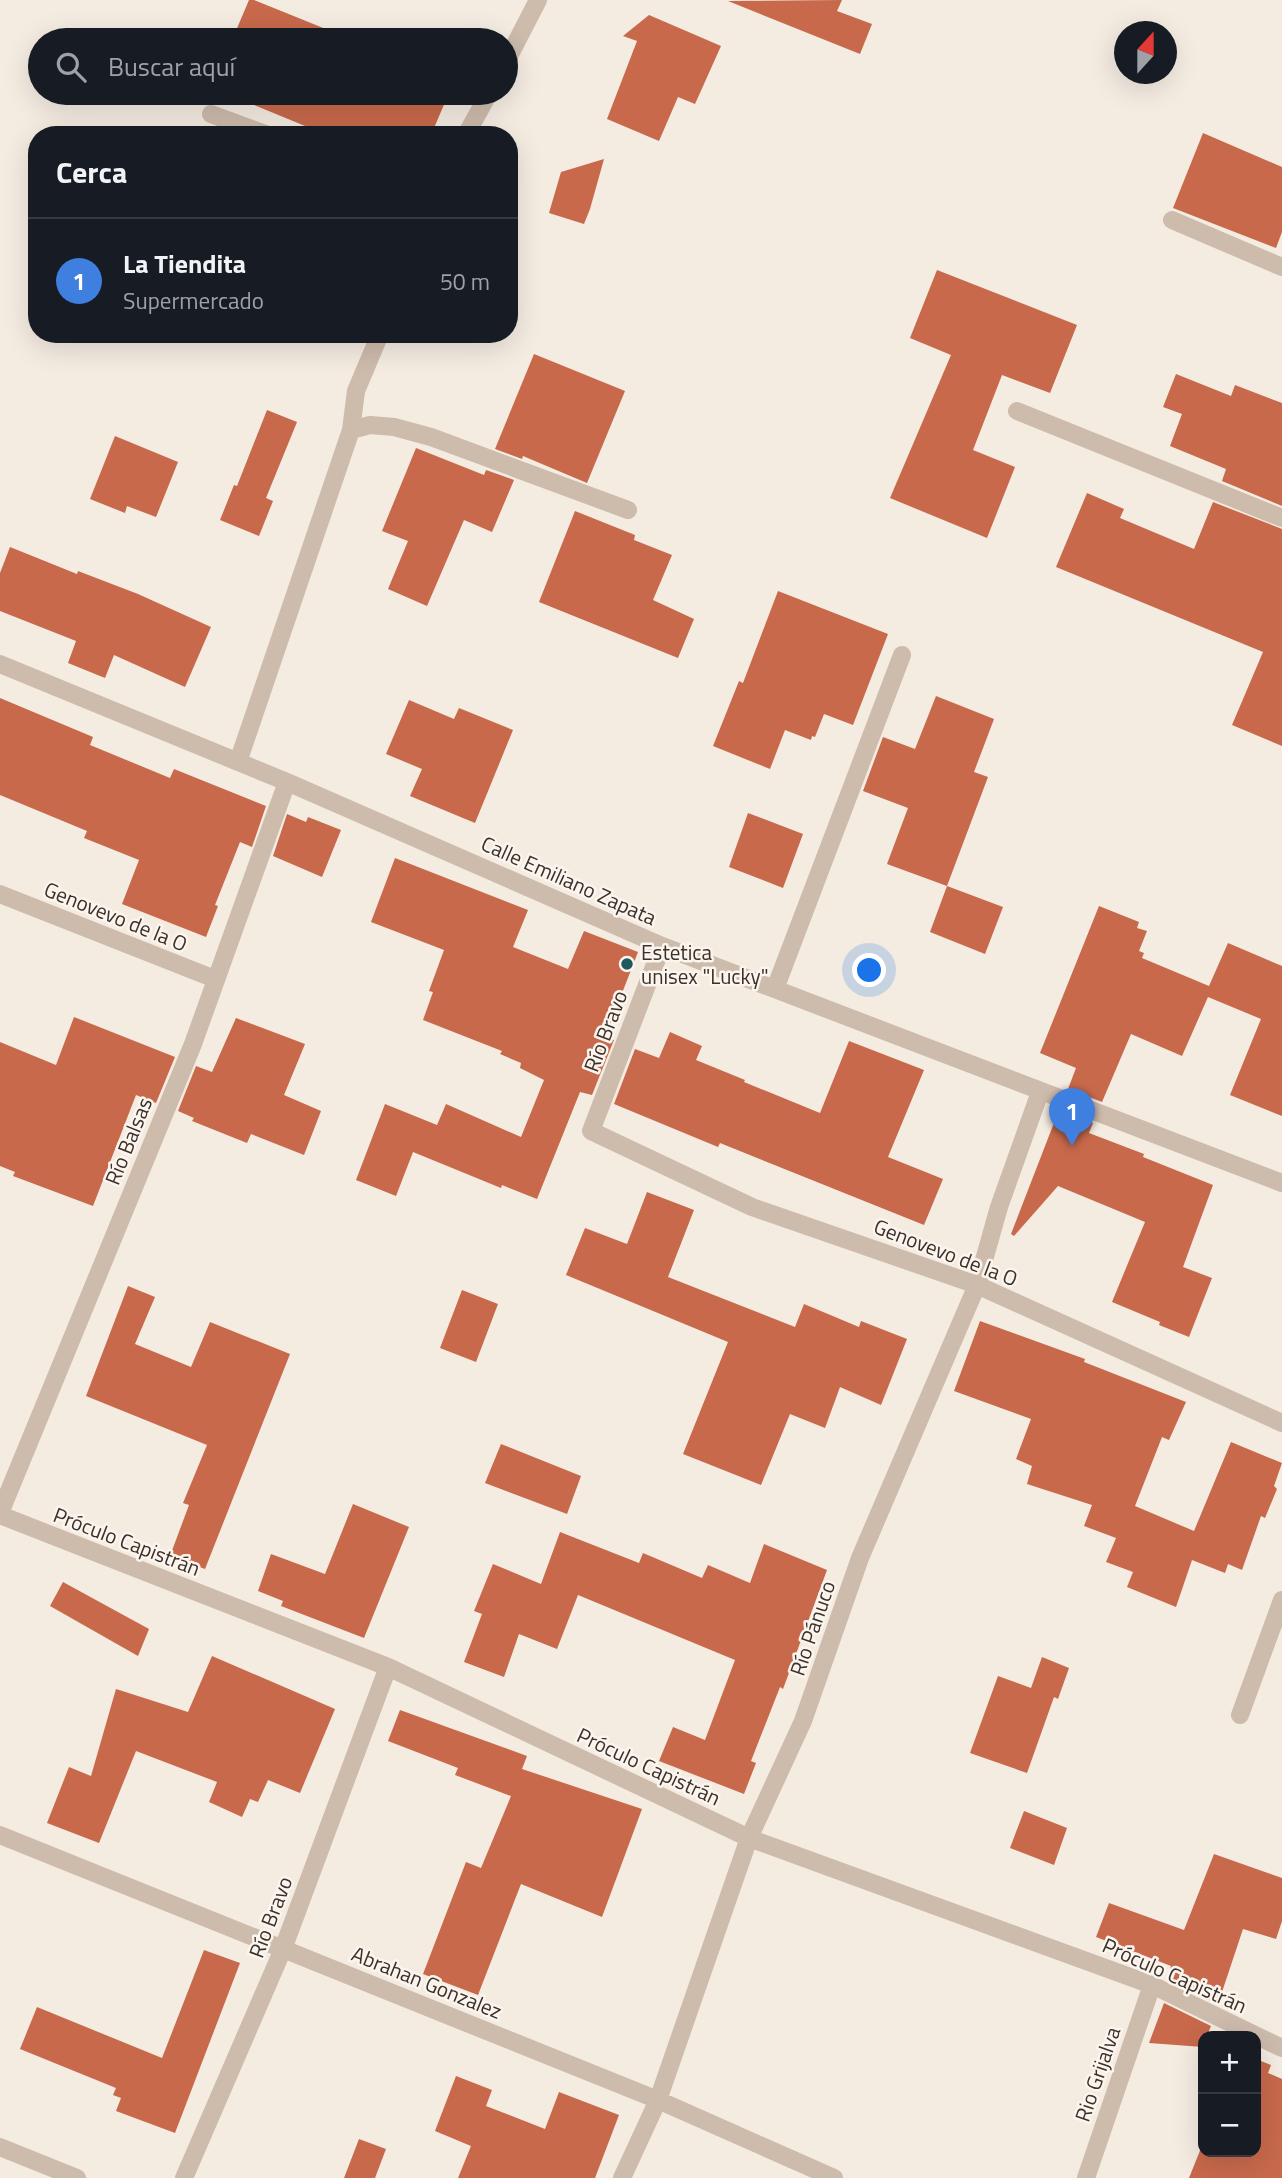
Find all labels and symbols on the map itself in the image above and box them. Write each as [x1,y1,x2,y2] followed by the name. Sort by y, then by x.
[1114,21,1177,84] north arrow
[476,827,662,933] street label: Calle Emiliano Zapata
[40,873,192,959] street label: Genovevo de la O
[641,936,769,992] place label: Estetica unisex "Lucky"
[852,953,886,987] your location
[619,956,635,972] marker: Estetica unisex "Lucky"
[575,986,635,1076] street label: Río Bravo
[1049,1088,1095,1146] pin: 1
[96,1093,160,1189] street label: Río Balsas
[869,1210,1023,1294] street label: Genovevo de la O
[49,1498,205,1584] street label: Próculo Capistrán
[781,1576,843,1680] street label: Río Pánuco
[572,1719,726,1813] street label: Próculo Capistrán
[240,1872,300,1962] street label: Río Bravo
[1098,1929,1252,2021] street label: Próculo Capistrán
[347,1937,507,2027] street label: Abrahan Gonzalez
[1066,2022,1128,2126] street label: Rio Grijalva

